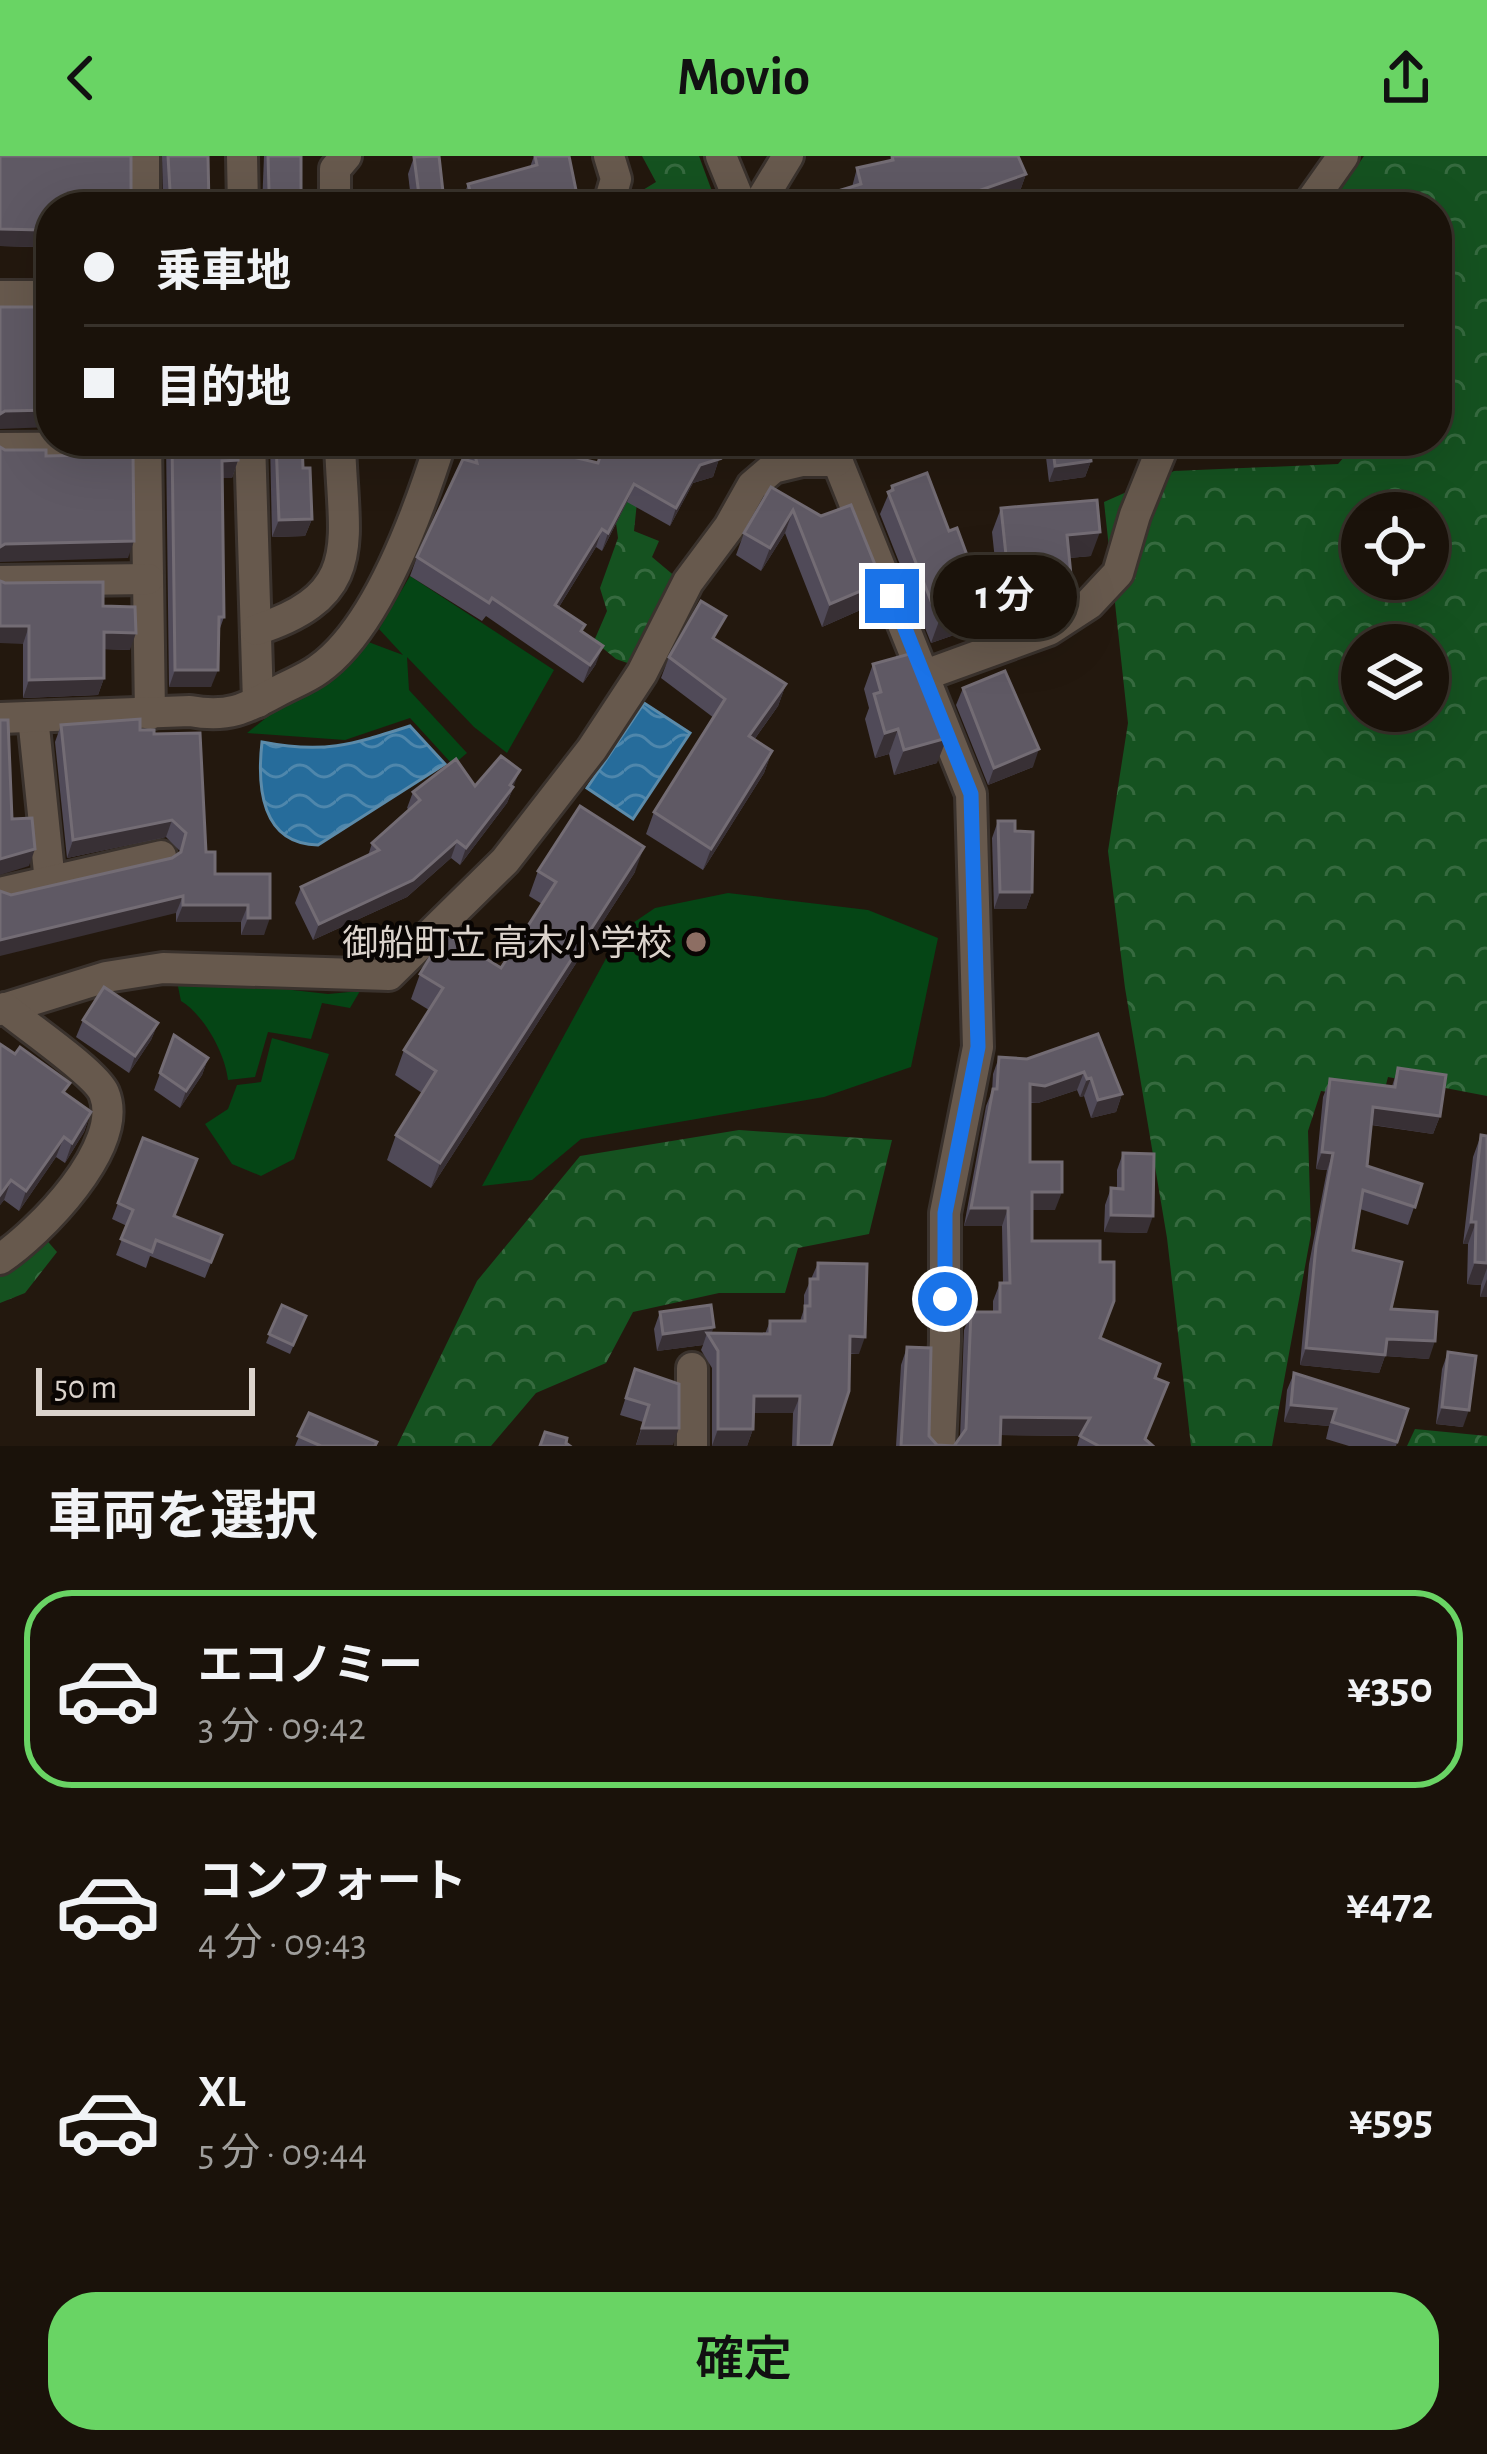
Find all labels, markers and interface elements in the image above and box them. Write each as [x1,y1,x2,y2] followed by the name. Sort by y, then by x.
[48,45,114,111] icon: back
[1373,45,1439,111] icon: share
[677,51,810,105] text: Movio
[156,250,291,295] text: 乗車地
[156,366,291,411] text: 目的地
[1341,492,1449,732] map controls
[1341,492,1449,600] button: locate
[934,554,1078,638] callout: 1 分
[865,569,919,623] route end
[976,577,1034,616] text: 1 分
[1341,624,1449,732] button: layers
[342,924,672,962] place label: 御船町立 高木小学校
[683,929,709,955] marker: 御船町立 高木小学校
[918,1272,972,1326] route start
[36,1362,255,1415] scale bar
[54,1372,117,1405] text: 50 m
[48,1491,318,1545] text: 車両を選択
[54,1635,162,1743] icon: car
[198,1644,423,1689] text: エコノミー
[1347,1666,1433,1711] text: ¥350
[198,1708,366,1747] text: 3 分 · 09:42
[54,1851,162,1959] icon: car
[198,1860,467,1905] text: コンフォート
[1346,1882,1433,1927] text: ¥472
[198,1924,367,1963] text: 4 分 · 09:43
[54,2067,162,2175] icon: car
[198,2070,246,2115] text: XL
[1349,2098,1433,2143] text: ¥595
[198,2134,367,2173] text: 5 分 · 09:44
[48,2292,1439,2430] button: 確定

